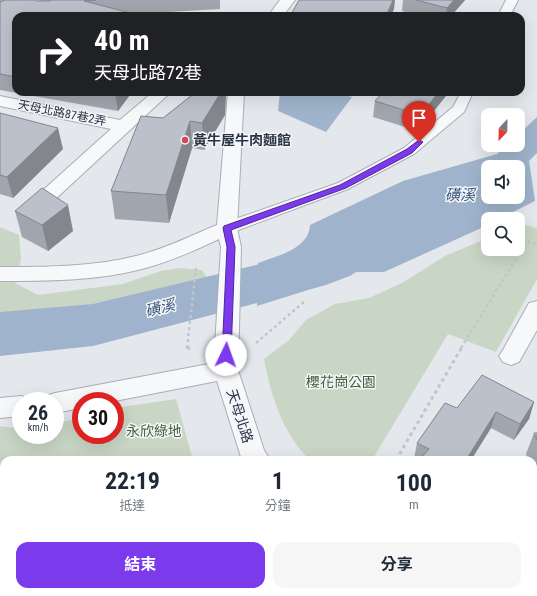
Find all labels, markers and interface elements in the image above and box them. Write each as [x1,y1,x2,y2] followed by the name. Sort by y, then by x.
[94,24,150,57] text: 40 m
[28,28,80,80] icon: right
[94,62,202,83] text: 天母北路72巷
[17,98,107,128] street label: 天母北路87巷2弄
[402,101,436,142] pin
[408,107,430,129] icon: arrive
[481,108,525,152] north arrow
[481,108,525,256] map controls
[193,132,291,148] place label: 黃牛屋牛肉麵館
[180,135,190,145] marker: 黃牛屋牛肉麵館
[481,160,525,204] button: sound
[445,186,477,204] water label: 磺溪
[481,212,525,256] button: search
[143,295,179,320] water label: 磺溪
[205,334,247,376] position arrow
[306,374,376,390] park label: 櫻花崗公園
[224,387,256,445] street label: 天母北路
[72,392,124,444] speed limit sign: 30
[28,401,48,425] text: 26
[28,422,48,433] text: km/h
[126,423,182,439] park label: 永欣綠地
[105,467,160,495] text: 22:19
[272,467,284,495] text: 1
[396,469,432,497] text: 100
[409,497,419,512] text: m
[119,498,145,513] text: 抵達
[265,498,291,513] text: 分鐘
[16,542,265,588] button: 結束
[273,542,521,588] button: 分享

